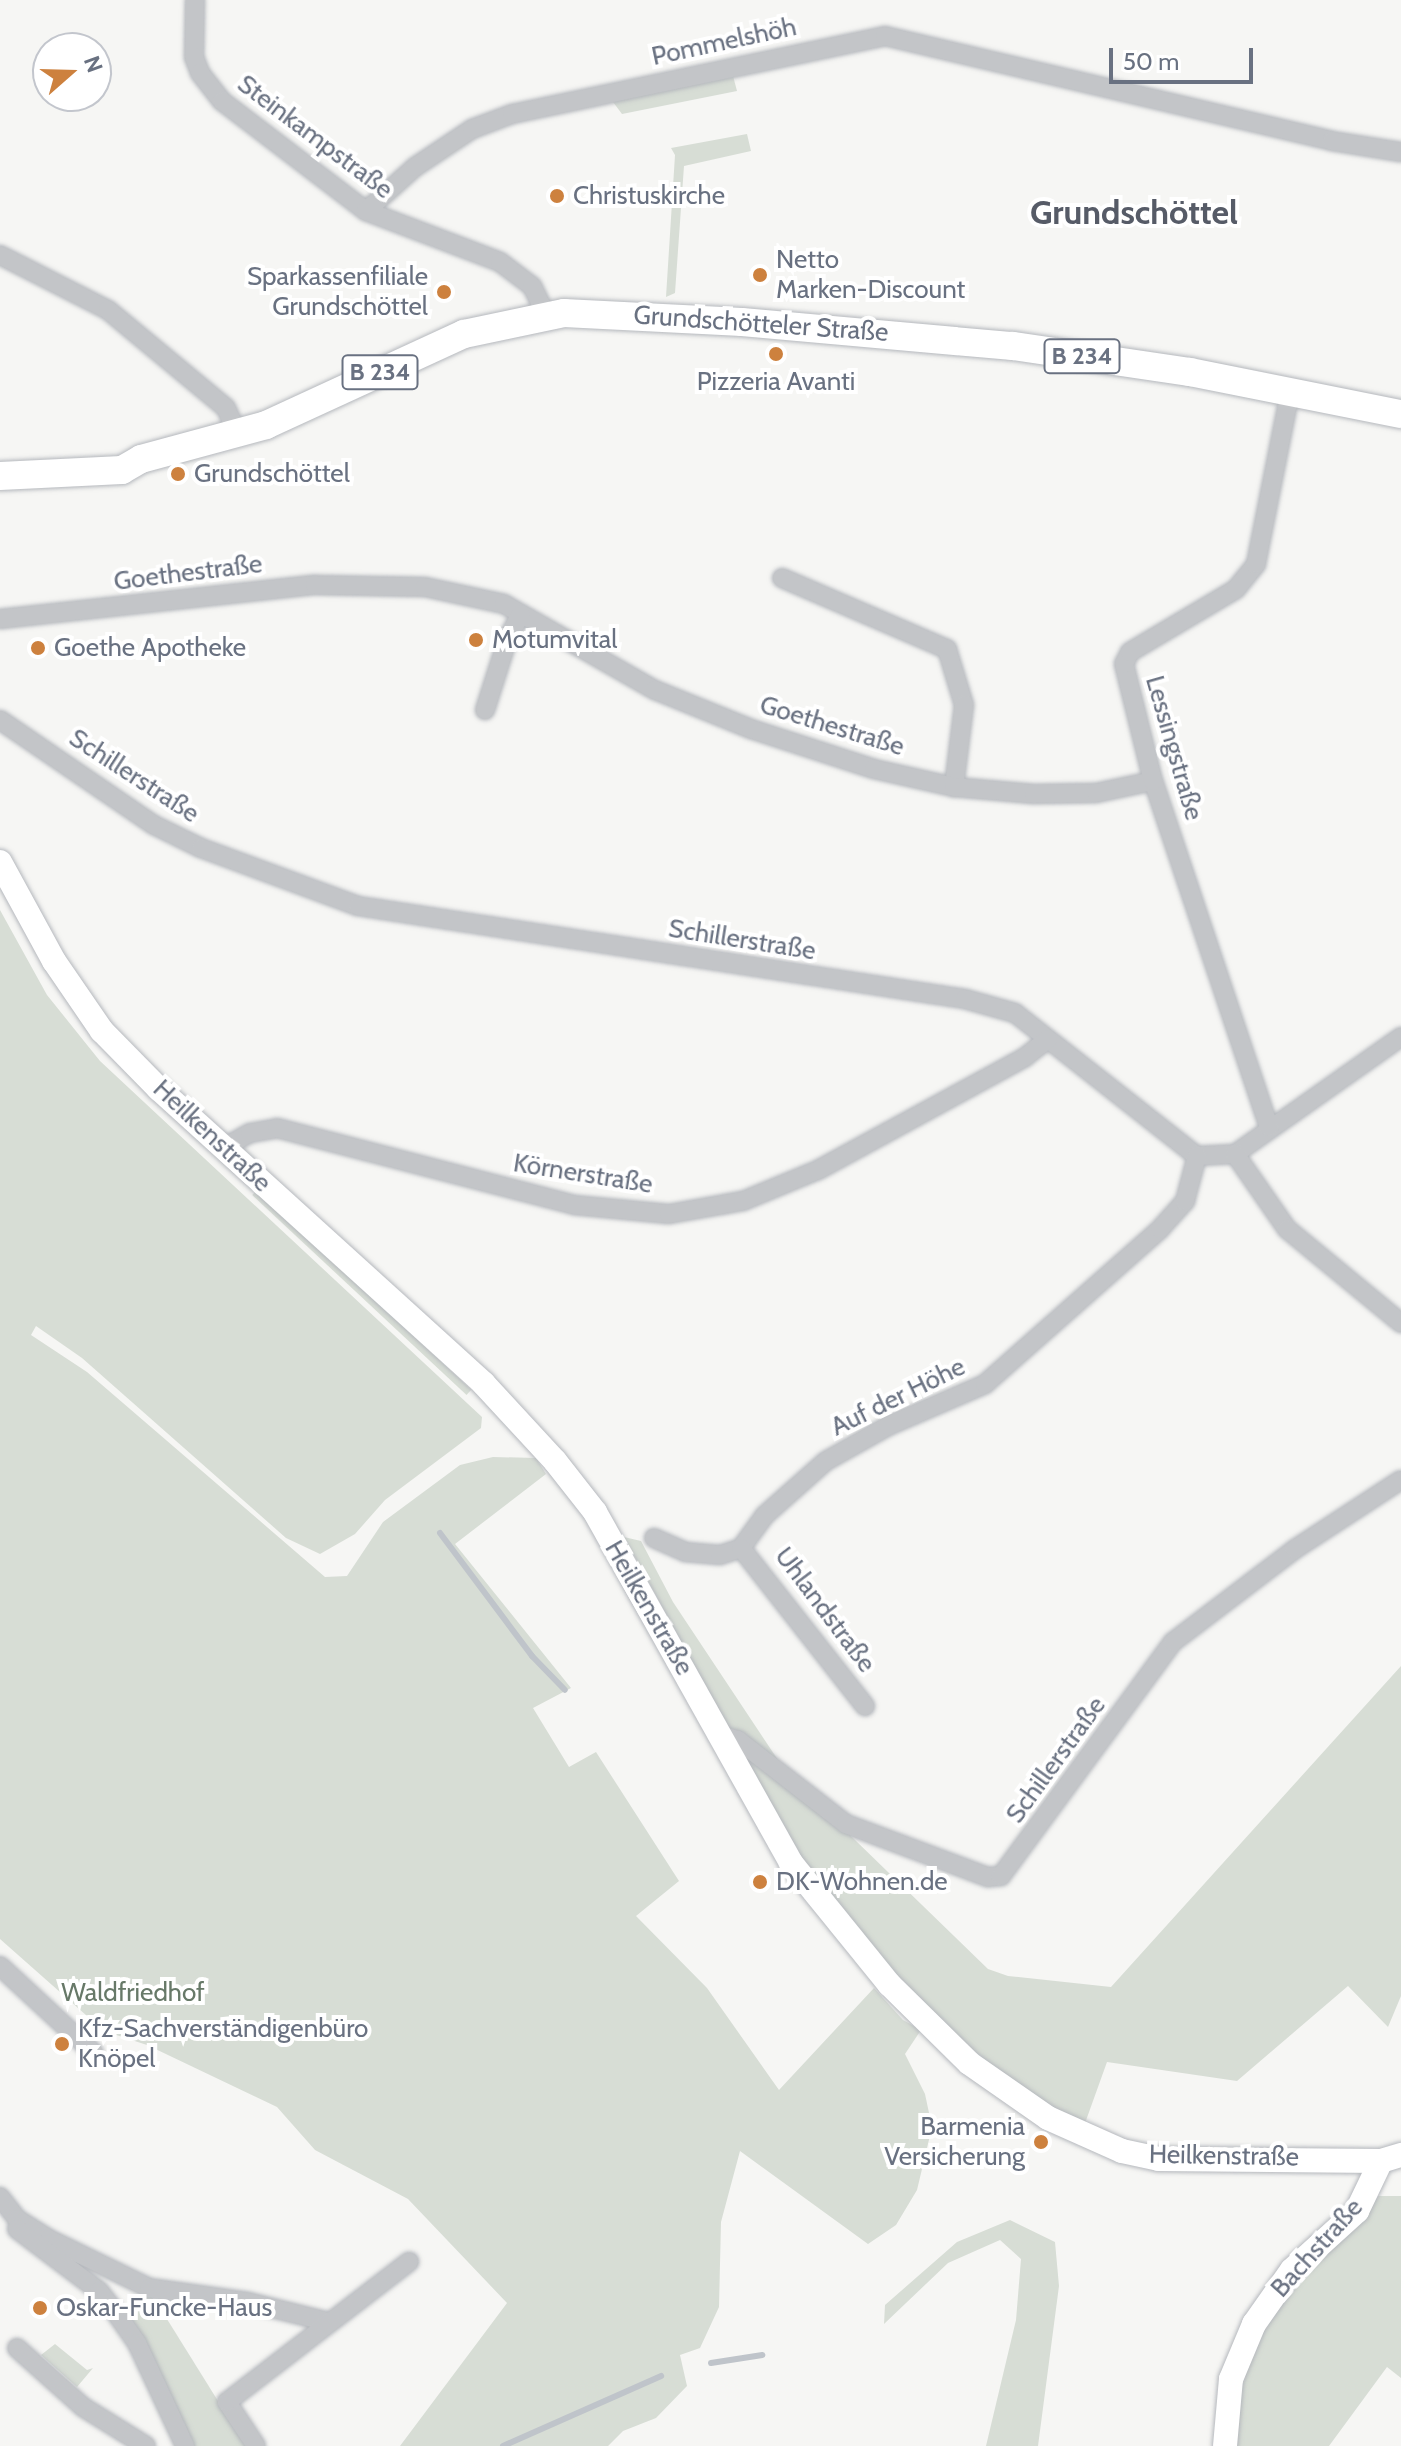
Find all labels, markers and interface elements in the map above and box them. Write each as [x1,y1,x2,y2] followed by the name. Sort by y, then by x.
[649,11,799,73] street label: Pommelshöh
[32,32,112,112] north arrow
[1113,32,1257,82] scale bar
[1123,47,1179,76] text: 50 m
[78,52,108,76] text: N
[231,68,399,206] street label: Steinkampstraße
[573,180,725,212] place label: Christuskirche
[548,187,566,205] marker: Christuskirche
[1030,193,1238,233] district label: Grundschöttel
[776,244,965,306] place label: Netto Marken-Discount
[247,261,428,322] place label: Sparkassenfiliale Grundschöttel
[751,266,769,284] marker: Netto Marken-Discount
[435,283,453,301] marker: Sparkassenfiliale Grundschöttel
[633,300,889,348] street label: Grundschötteler Straße
[1042,336,1122,376] road number: B 234
[767,345,785,363] marker: Pizzeria Avanti
[340,352,420,392] road number: B 234
[697,366,855,398] place label: Pizzeria Avanti
[194,458,350,490] place label: Grundschöttel
[169,465,187,483] marker: Grundschöttel
[112,548,264,598] street label: Goethestraße
[492,624,617,656] place label: Motumvital
[467,631,485,649] marker: Motumvital
[54,632,246,664] place label: Goethe Apotheke
[29,639,47,657] marker: Goethe Apotheke
[1138,672,1210,824] street label: Lessingstraße
[756,689,908,763] street label: Goethestraße
[63,722,205,830] street label: Schillerstraße
[666,913,818,967] street label: Schillerstraße
[146,1073,278,1199] street label: Heilkenstraße
[511,1148,655,1200] street label: Körnerstraße
[826,1351,970,1443] street label: Auf der Höhe
[598,1535,700,1681] street label: Heilkenstraße
[768,1541,882,1679] street label: Uhlandstraße
[1000,1691,1112,1829] street label: Schillerstraße
[776,1866,948,1898] place label: DK-Wohnen.de
[751,1873,769,1891] marker: DK-Wohnen.de
[61,1977,205,2009] park label: Waldfriedhof
[78,2013,368,2074] place label: Kfz-Sachverständigenbüro Knöpel
[53,2035,71,2053] marker: Kfz-Sachverständigenbüro Knöpel
[884,2111,1025,2172] place label: Barmenia Versicherung
[1032,2133,1050,2151] marker: Barmenia Versicherung
[1149,2139,1299,2173] street label: Heilkenstraße
[1265,2192,1369,2304] street label: Bachstraße
[56,2292,272,2324] place label: Oskar-Funcke-Haus
[31,2299,49,2317] marker: Oskar-Funcke-Haus

